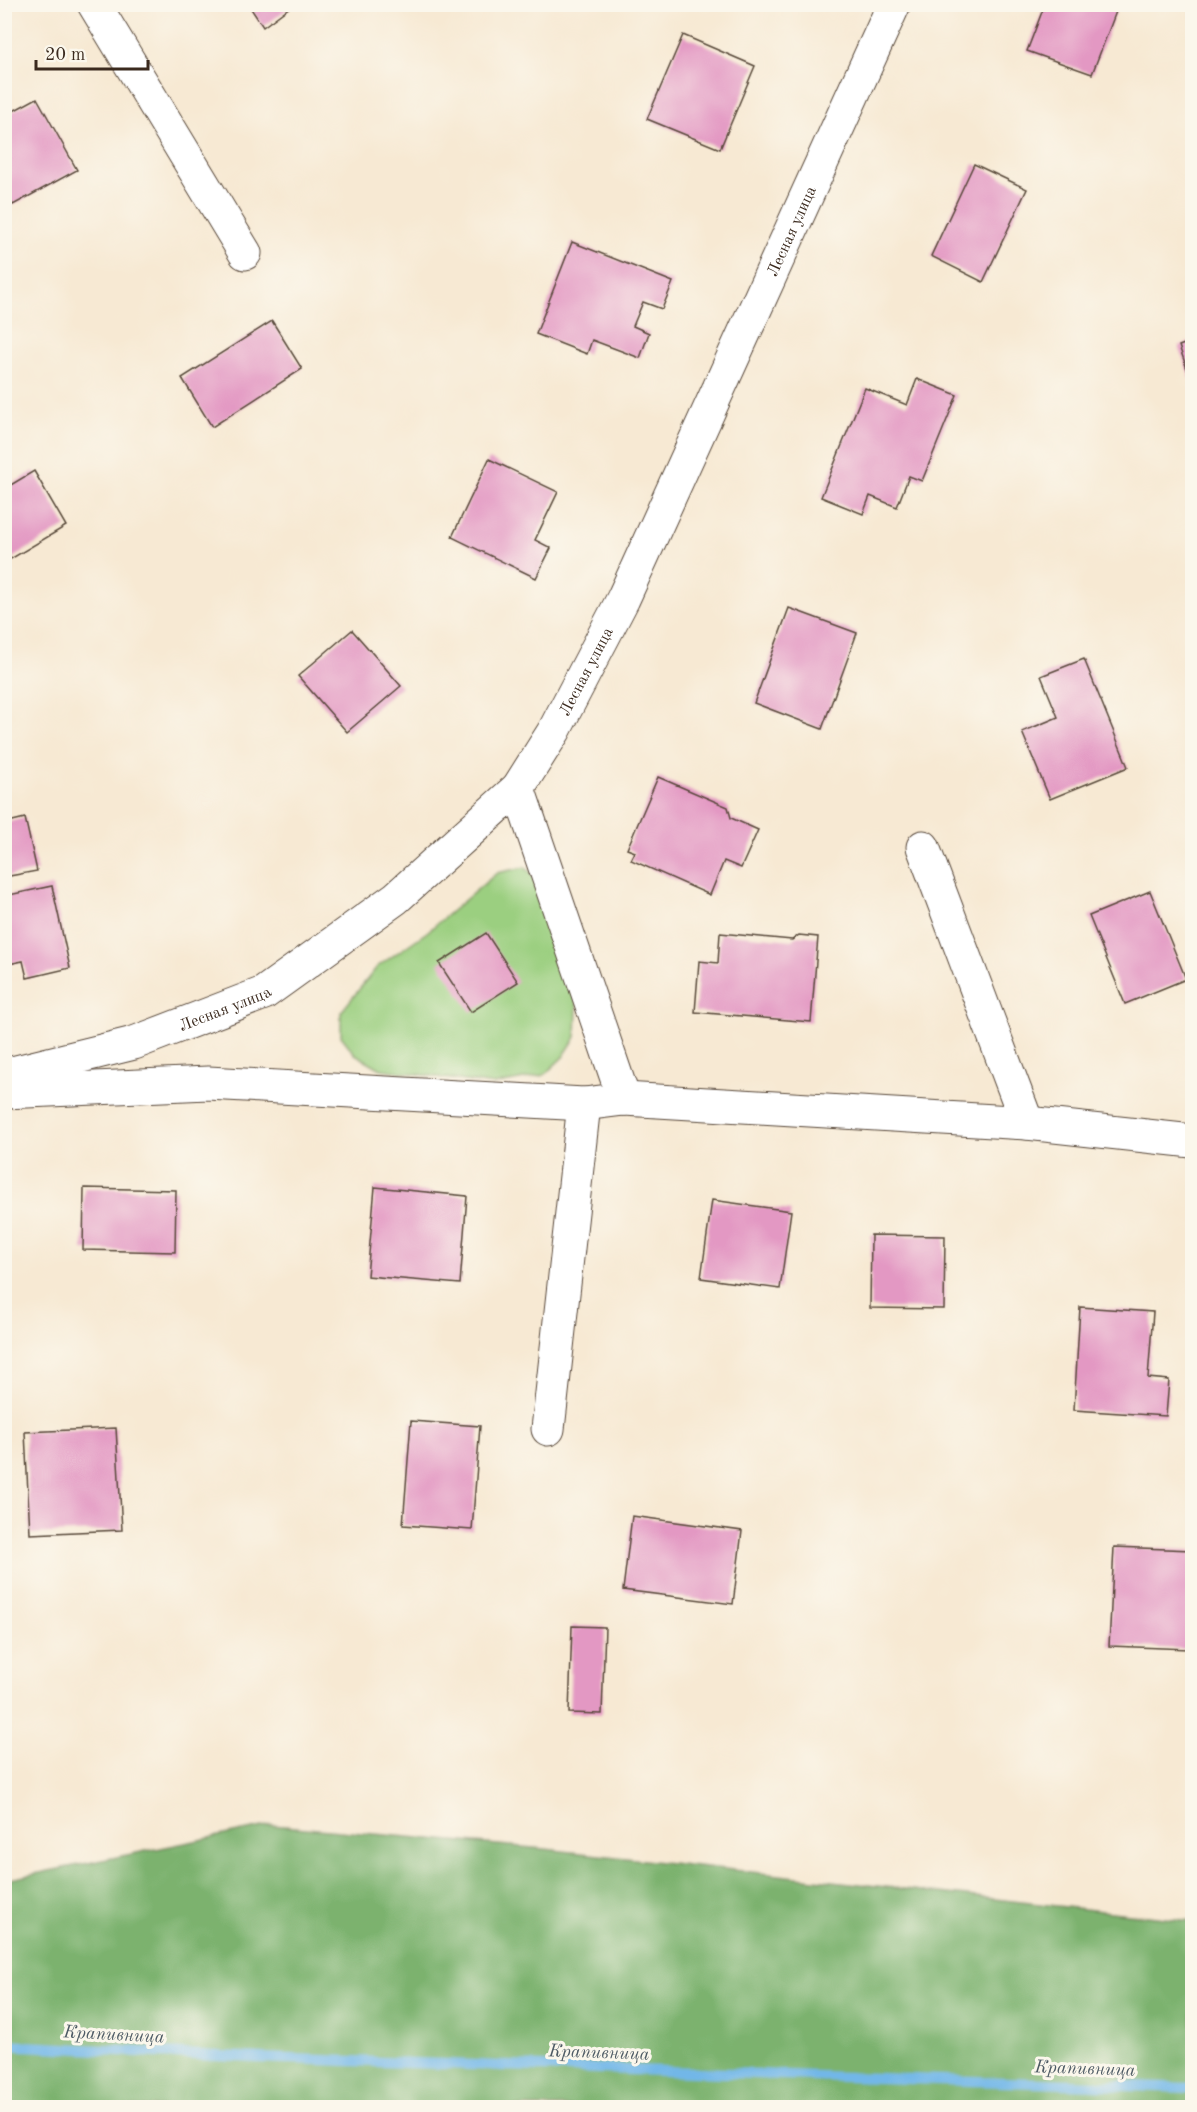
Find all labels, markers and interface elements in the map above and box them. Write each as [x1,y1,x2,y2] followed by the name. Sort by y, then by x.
[36,33,148,71] scale bar
[45,46,85,64] text: 20 m
[765,184,820,279] street label: Лесная улица
[557,625,617,719] street label: Лесная улица
[177,984,275,1035] street label: Лесная улица
[62,2023,165,2047] water label: Крапивница
[547,2042,650,2064] water label: Крапивница
[1033,2058,1136,2080] water label: Крапивница

